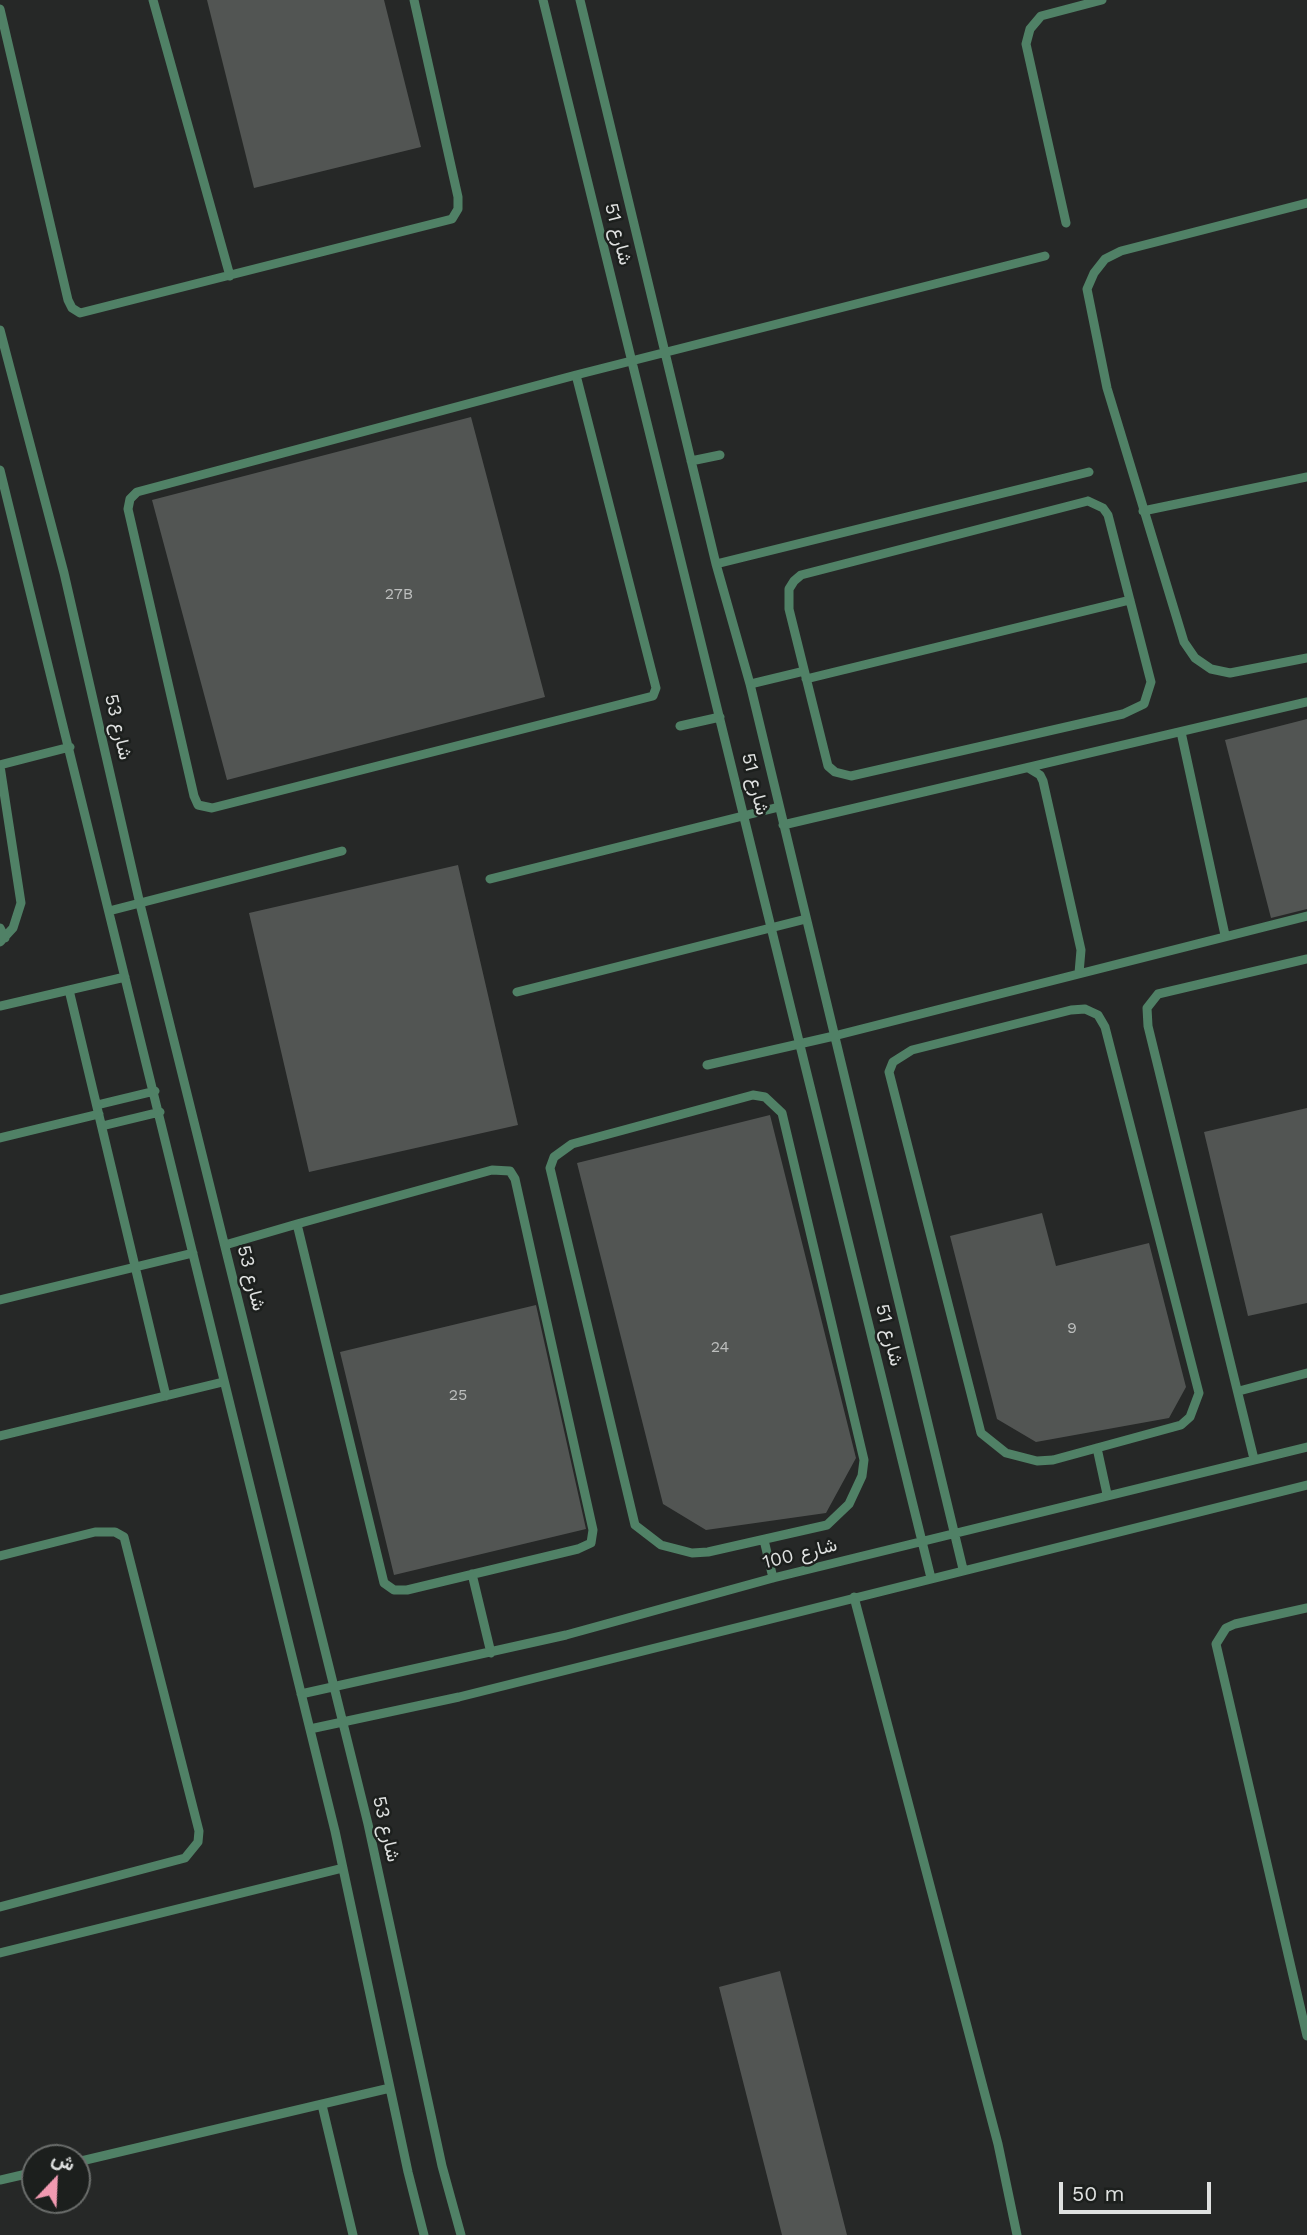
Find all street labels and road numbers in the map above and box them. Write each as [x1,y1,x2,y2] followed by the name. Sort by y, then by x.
[599,201,637,267] street label: شارع 51
[99,692,137,762] street label: شارع 53
[736,751,774,817] street label: شارع 51
[232,1243,270,1313] street label: شارع 53
[870,1302,908,1368] street label: شارع 51
[760,1534,840,1574] street label: شارع 100
[367,1794,405,1864] street label: شارع 53

